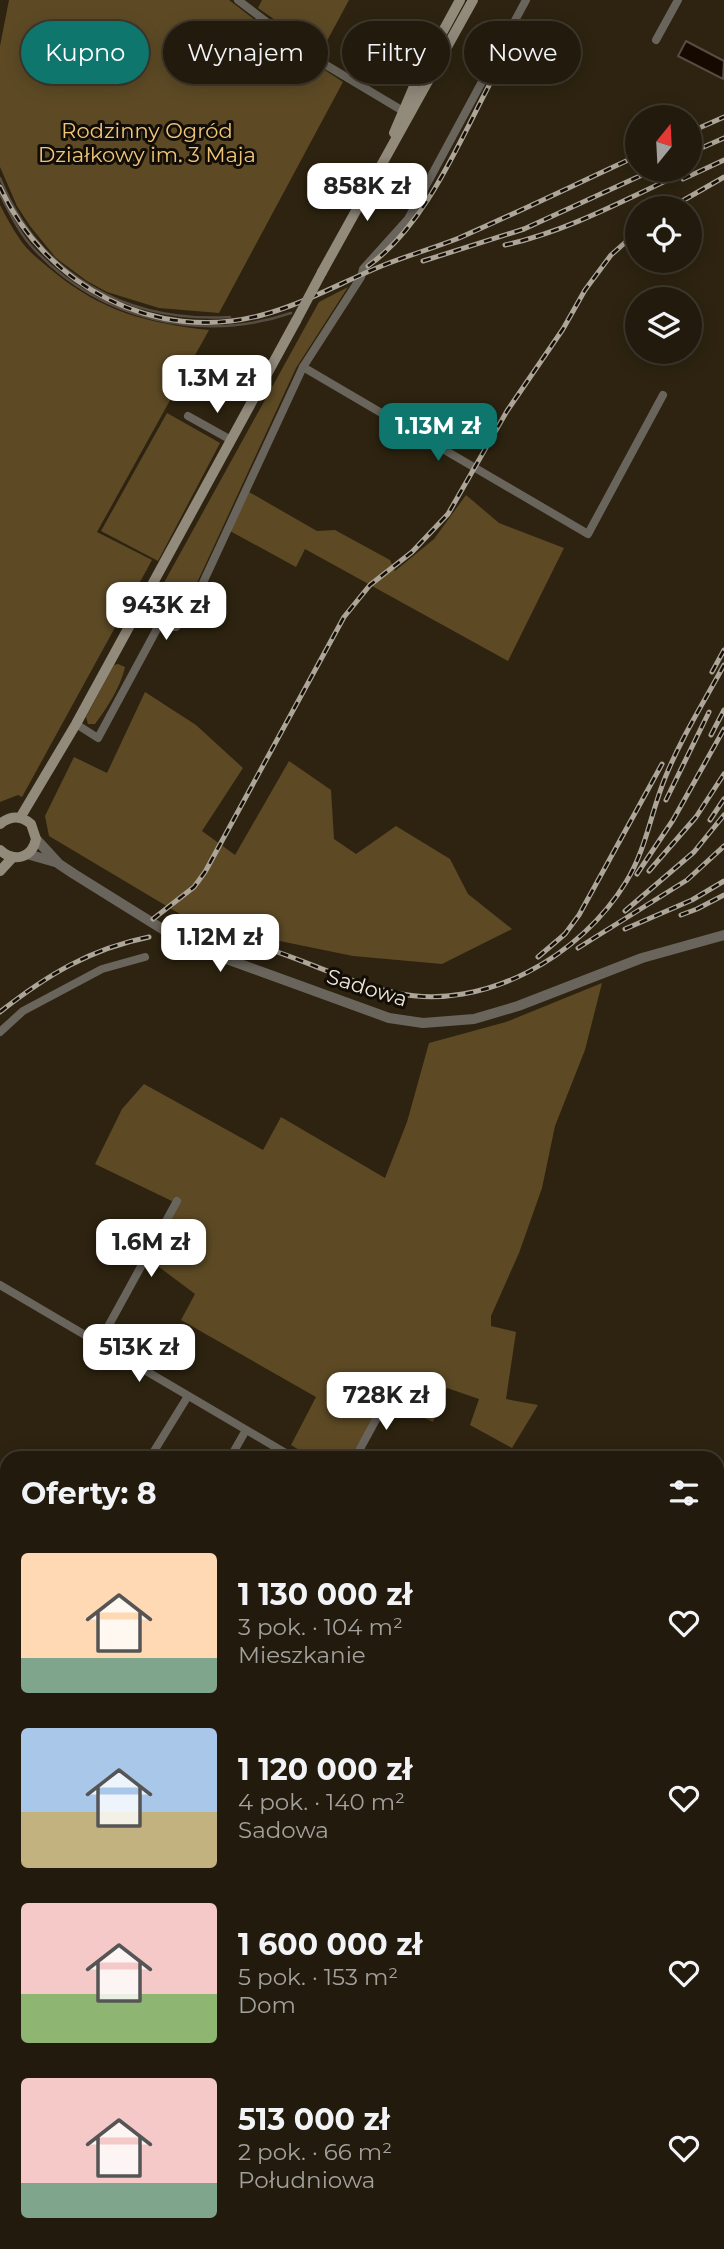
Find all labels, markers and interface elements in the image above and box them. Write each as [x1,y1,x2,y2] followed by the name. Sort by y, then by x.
[21,21,149,84] chip: Kupno
[163,21,328,84] chip: Wynajem
[342,21,450,84] chip: Filtry
[464,21,581,84] chip: Nowe
[625,105,702,182] north arrow
[625,105,702,364] map controls
[38,118,256,167] park label: Rodzinny Ogród Działkowy im. 3 Maja
[302,164,432,223] pin: 858K zł
[323,172,411,200] text: 858K zł
[625,196,702,273] button: locate
[625,287,702,364] button: layers
[152,356,282,415] pin: 1.3M zł
[178,364,256,392] text: 1.3M zł
[366,404,510,463] pin: 1.13M zł
[395,412,481,440] text: 1.13M zł
[101,582,231,642] pin: 943K zł
[122,591,210,619] text: 943K zł
[148,914,292,974] pin: 1.12M zł
[177,923,263,951] text: 1.12M zł
[324,963,410,1012] street label: Sadowa
[86,1220,216,1279] pin: 1.6M zł
[112,1228,190,1256] text: 1.6M zł
[74,1324,204,1384] pin: 513K zł
[99,1333,179,1361] text: 513K zł
[321,1372,451,1432] pin: 728K zł
[343,1381,429,1409] text: 728K zł
[665,1474,703,1512] icon: filters
[21,1475,157,1512] text: Oferty: 8
[238,1576,412,1613] text: 1 130 000 zł
[77,1581,161,1665] icon: home
[665,1604,703,1642] icon: heart
[238,1613,403,1641] text: 3 pok. · 104 m²
[238,1641,366,1669] text: Mieszkanie
[238,1751,412,1788] text: 1 120 000 zł
[77,1756,161,1840] icon: home
[665,1779,703,1817] icon: heart
[238,1788,405,1816] text: 4 pok. · 140 m²
[238,1816,329,1844] text: Sadowa
[238,1926,422,1963] text: 1 600 000 zł
[77,1931,161,2015] icon: home
[665,1954,703,1992] icon: heart
[238,1963,398,1991] text: 5 pok. · 153 m²
[238,1991,296,2019] text: Dom
[238,2101,390,2138] text: 513 000 zł
[77,2106,161,2190] icon: home
[665,2129,703,2167] icon: heart
[238,2138,392,2166] text: 2 pok. · 66 m²
[238,2166,375,2194] text: Południowa

